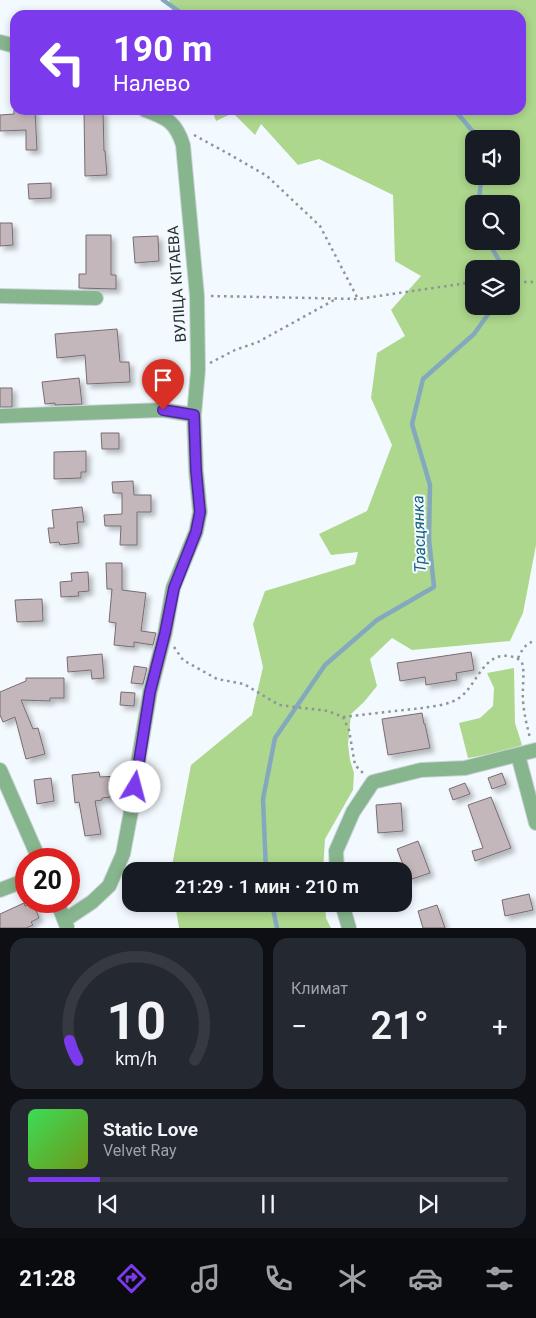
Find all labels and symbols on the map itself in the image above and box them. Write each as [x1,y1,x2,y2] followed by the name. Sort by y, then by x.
[164,225,190,343] street label: ВУЛІЦА КІТАЕВА
[142,359,184,410] pin
[408,495,430,573] water label: Трасцянка
[108,760,160,812] position arrow
[15,848,80,913] speed limit sign: 20

